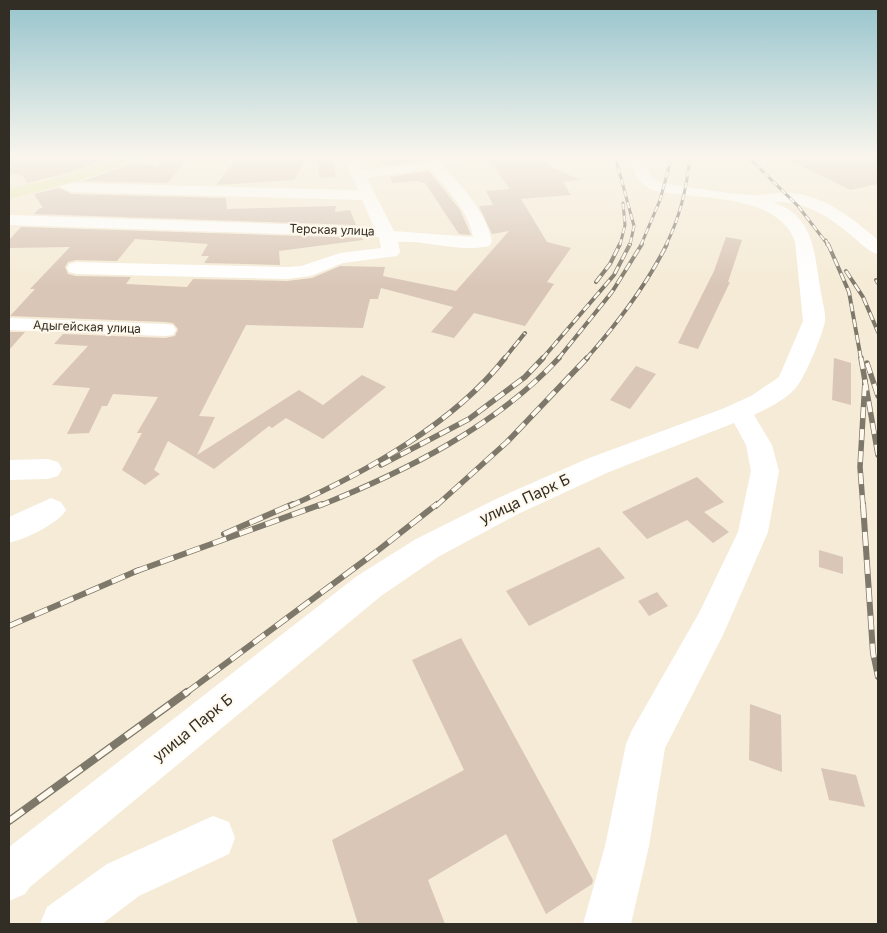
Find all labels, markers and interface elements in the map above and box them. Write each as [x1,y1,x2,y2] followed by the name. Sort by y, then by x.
[289,221,375,238] street label: Терская улица
[33,317,141,336] street label: Адыгейская улица
[477,469,573,528] street label: улица Парк Б
[149,690,237,766] street label: улица Парк Б

